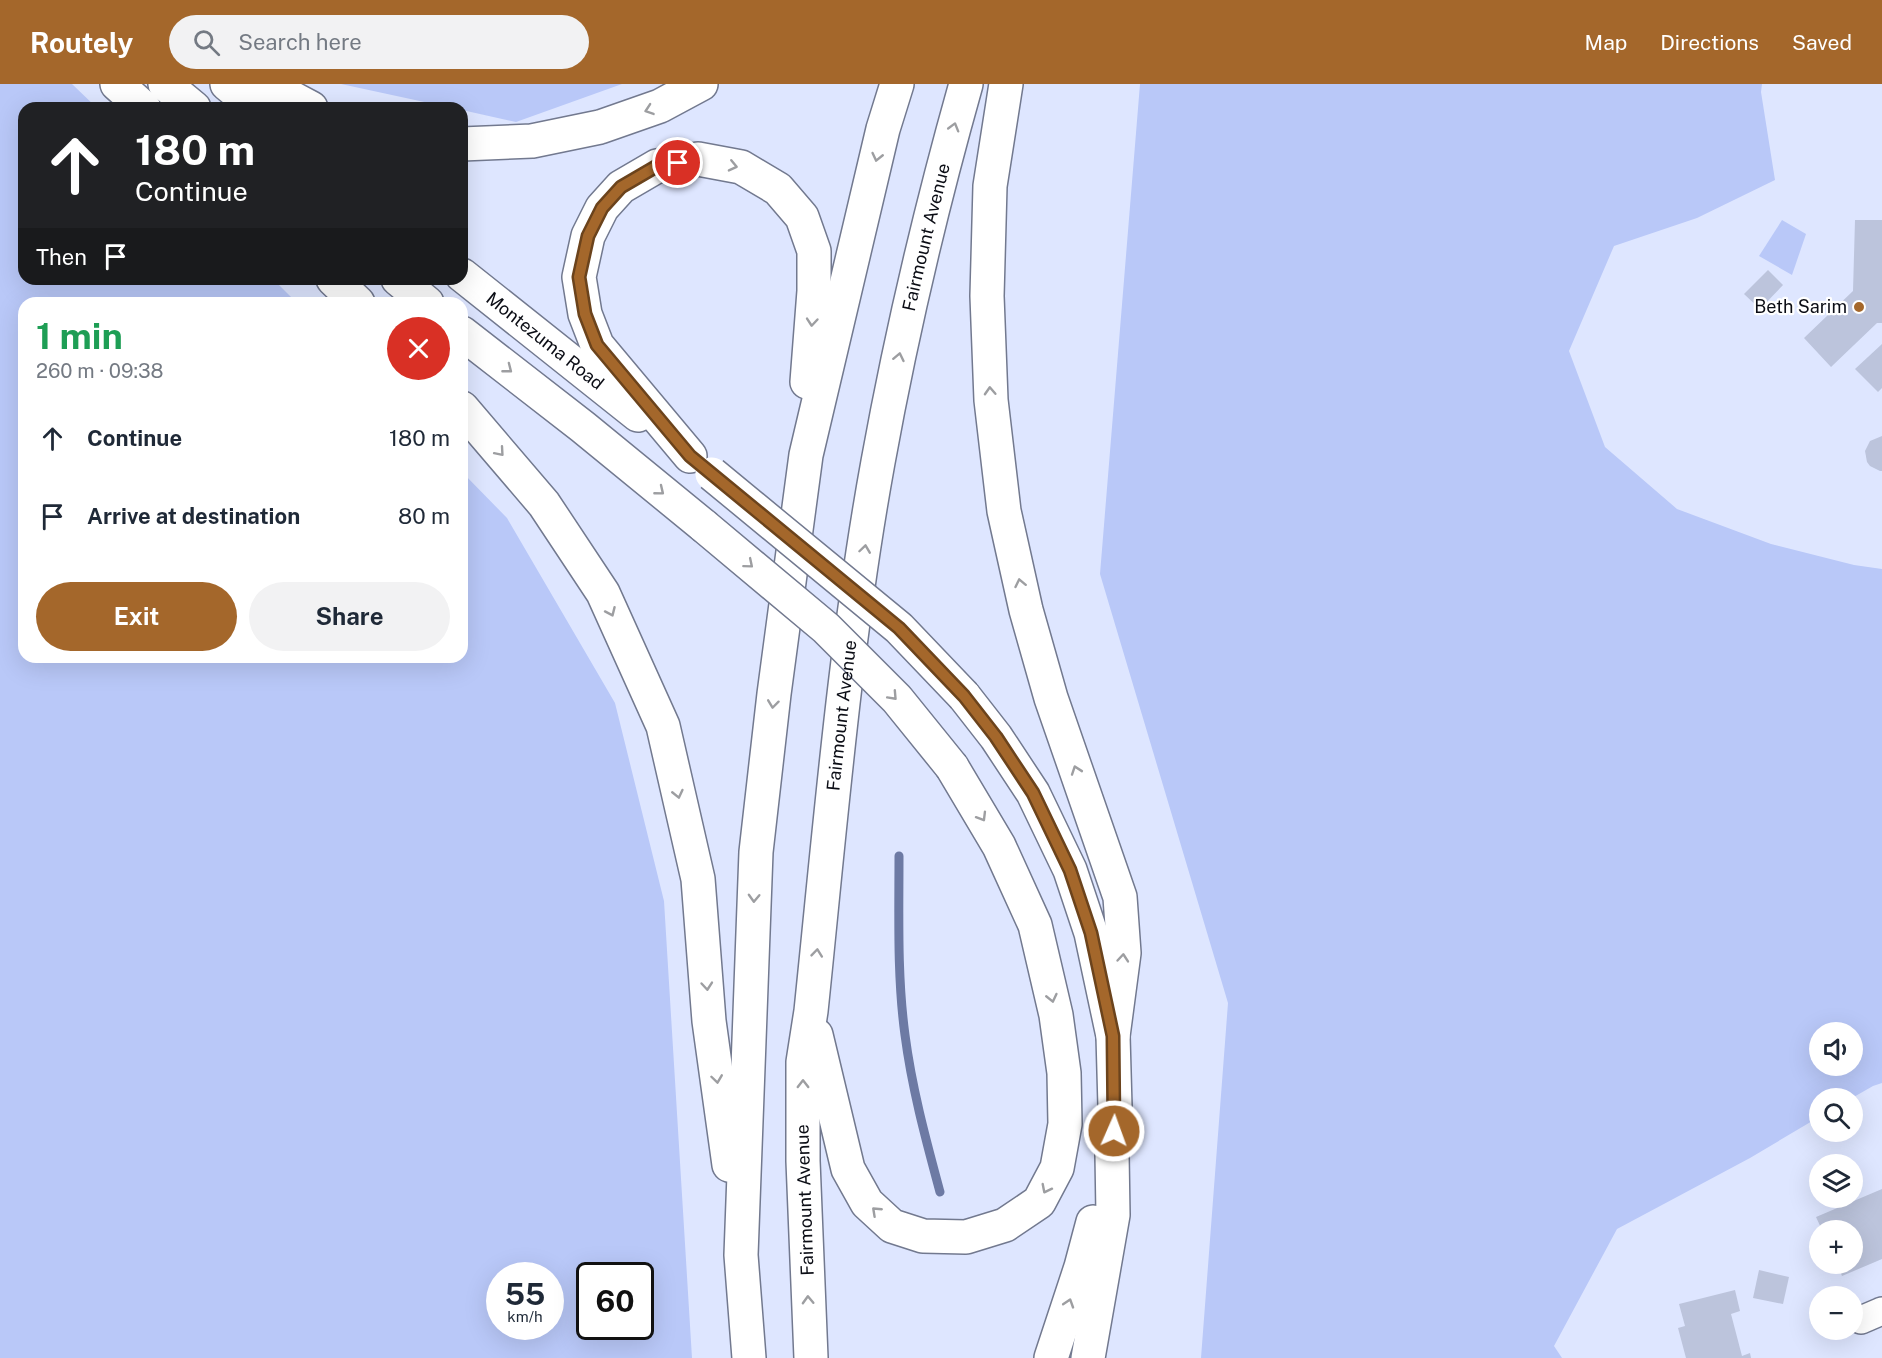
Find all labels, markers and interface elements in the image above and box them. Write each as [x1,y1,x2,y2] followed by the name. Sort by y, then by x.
[169,15,589,69] search box
[30,26,133,59] text: Routely
[190,26,223,59] icon: search
[238,29,362,55] text: Search here
[1585,30,1627,55] text: Map
[1660,30,1759,55] text: Directions
[1792,30,1852,55] text: Saved
[644,103,655,116] one-way arrow
[947,122,959,133] one-way arrow
[135,125,255,174] text: 180 m
[36,126,114,204] icon: ahead
[652,137,703,188] pin
[661,146,694,179] icon: arrive
[871,152,884,162] one-way arrow
[728,159,738,172] one-way arrow
[898,161,954,313] street label: Fairmount Avenue
[135,175,248,207] text: Continue
[99,240,132,273] icon: arrive
[36,244,87,270] text: Then
[482,287,608,394] street label: Montezuma Road
[1754,296,1847,317] place label: Beth Sarim
[1852,300,1866,314] marker: Beth Sarim
[36,315,123,357] text: 1 min
[387,317,450,380] button: close
[805,318,818,327] one-way arrow
[892,353,905,363] one-way arrow
[36,359,163,383] text: 260 m · 09:38
[501,361,512,372] one-way arrow
[984,386,997,395] one-way arrow
[36,422,69,455] icon: ahead
[87,425,182,451] text: Continue
[389,425,450,451] text: 180 m
[493,445,504,456] one-way arrow
[654,483,665,494] one-way arrow
[36,500,69,533] icon: arrive
[87,503,300,529] text: Arrive at destination
[398,503,450,529] text: 80 m
[859,545,871,554] one-way arrow
[742,557,753,568] one-way arrow
[1014,579,1027,589] one-way arrow
[36,582,237,651] button: Exit
[249,582,450,651] button: Share
[604,605,616,616] one-way arrow
[822,639,861,792] street label: Fairmount Avenue
[885,688,896,699] one-way arrow
[768,699,780,708] one-way arrow
[1070,765,1083,776] one-way arrow
[671,789,684,799] one-way arrow
[974,811,986,821] one-way arrow
[748,893,761,902] one-way arrow
[810,949,823,958] one-way arrow
[1116,953,1129,962] one-way arrow
[700,982,713,991] one-way arrow
[1044,993,1057,1003] one-way arrow
[1809,1022,1863,1340] map controls
[1809,1022,1863,1076] button: sound
[711,1075,723,1084] one-way arrow
[797,1079,809,1088] one-way arrow
[1809,1088,1863,1142] button: search
[1082,1099,1146,1163] position arrow
[791,1124,818,1276] street label: Fairmount Avenue
[1809,1154,1863,1208] button: layers
[1042,1182,1053,1193] one-way arrow
[872,1207,882,1218] one-way arrow
[1809,1220,1863,1274] button: +
[576,1262,654,1340] speed limit sign: 60
[505,1276,545,1312] text: 55
[1809,1286,1863,1340] button: −
[802,1295,814,1304] one-way arrow
[1062,1298,1074,1308] one-way arrow
[507,1308,543,1325] text: km/h

